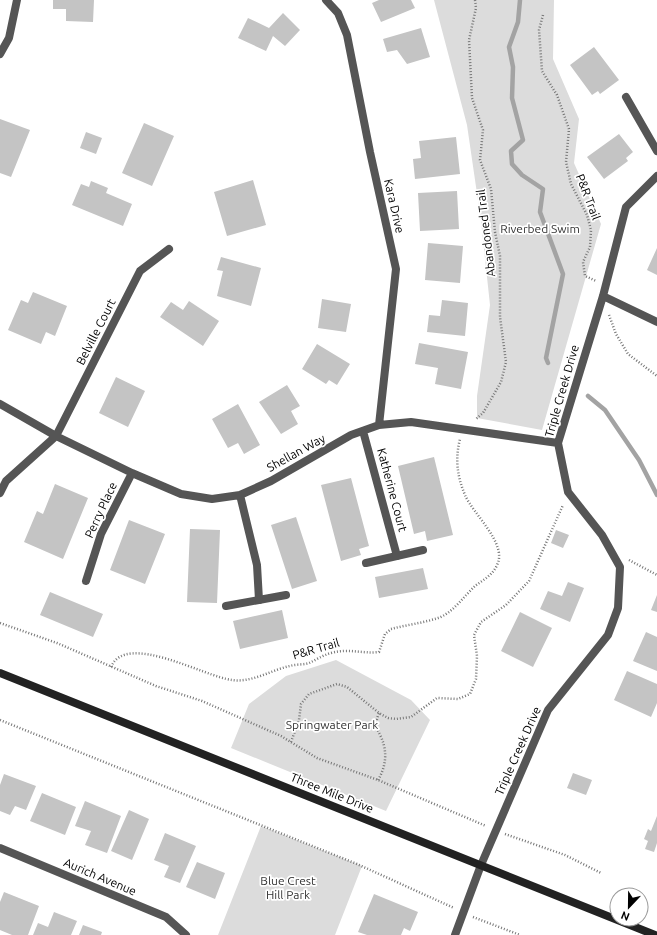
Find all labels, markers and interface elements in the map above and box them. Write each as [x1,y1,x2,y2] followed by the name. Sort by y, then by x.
[574,172,603,222] street label: P&R Trail
[382,177,407,234] street label: Kara Drive
[474,189,497,278] street label: Abandoned Trail
[500,222,580,235] park label: Riverbed Swim
[73,296,118,367] street label: Belville Court
[542,343,581,439] street label: Triple Creek Drive
[264,431,327,474] street label: Shellan Way
[375,447,410,533] street label: Katherine Court
[82,480,119,540] street label: Perry Place
[291,636,341,661] street label: P&R Trail
[492,704,543,797] street label: Triple Creek Drive
[286,718,378,731] park label: Springwater Park
[289,770,376,815] street label: Three Mile Drive
[62,855,139,898] street label: Aurich Avenue
[260,874,316,901] park label: Blue Crest Hill Park
[609,887,649,927] north arrow
[619,909,631,923] text: N

